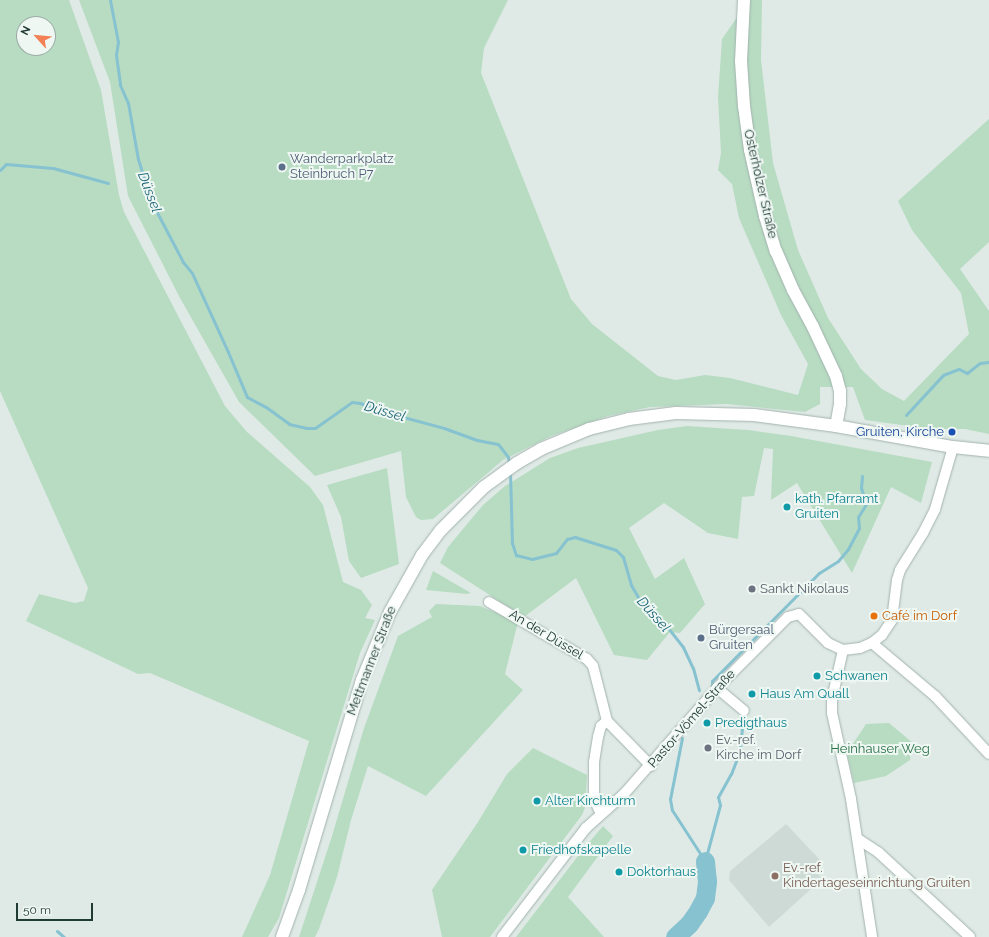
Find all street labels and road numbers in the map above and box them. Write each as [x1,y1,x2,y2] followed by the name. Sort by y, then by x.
[740,128,780,240] street label: Osterholzer Straße
[344,604,400,718] street label: Mettmanner Straße
[506,607,586,663] street label: An der Düssel
[645,667,739,771] street label: Pastor-Vömel-Straße

